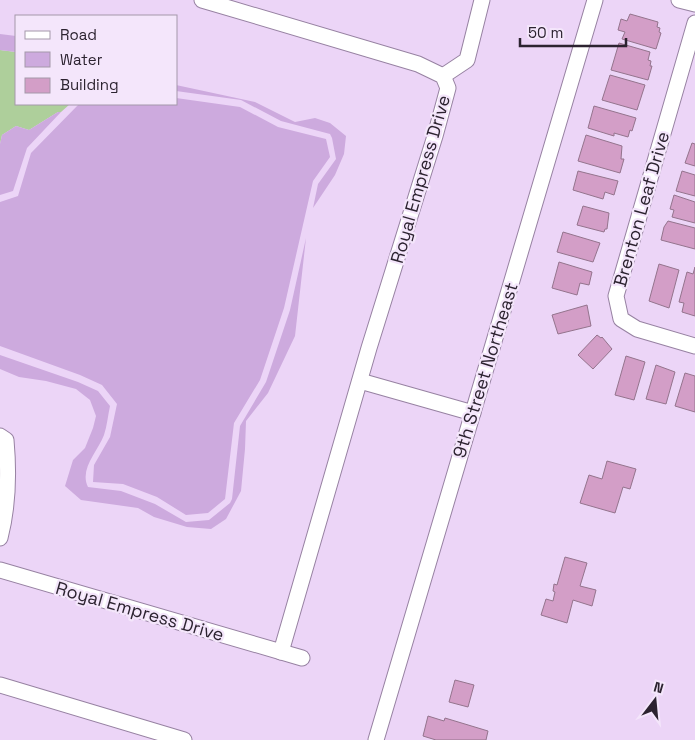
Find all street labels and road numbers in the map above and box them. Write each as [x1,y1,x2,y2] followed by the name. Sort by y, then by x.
[385,92,455,266] street label: Royal Empress Drive
[608,129,674,289] street label: Brenton Leaf Drive
[447,279,523,461] street label: 9th Street Northeast
[53,576,227,646] street label: Royal Empress Drive

